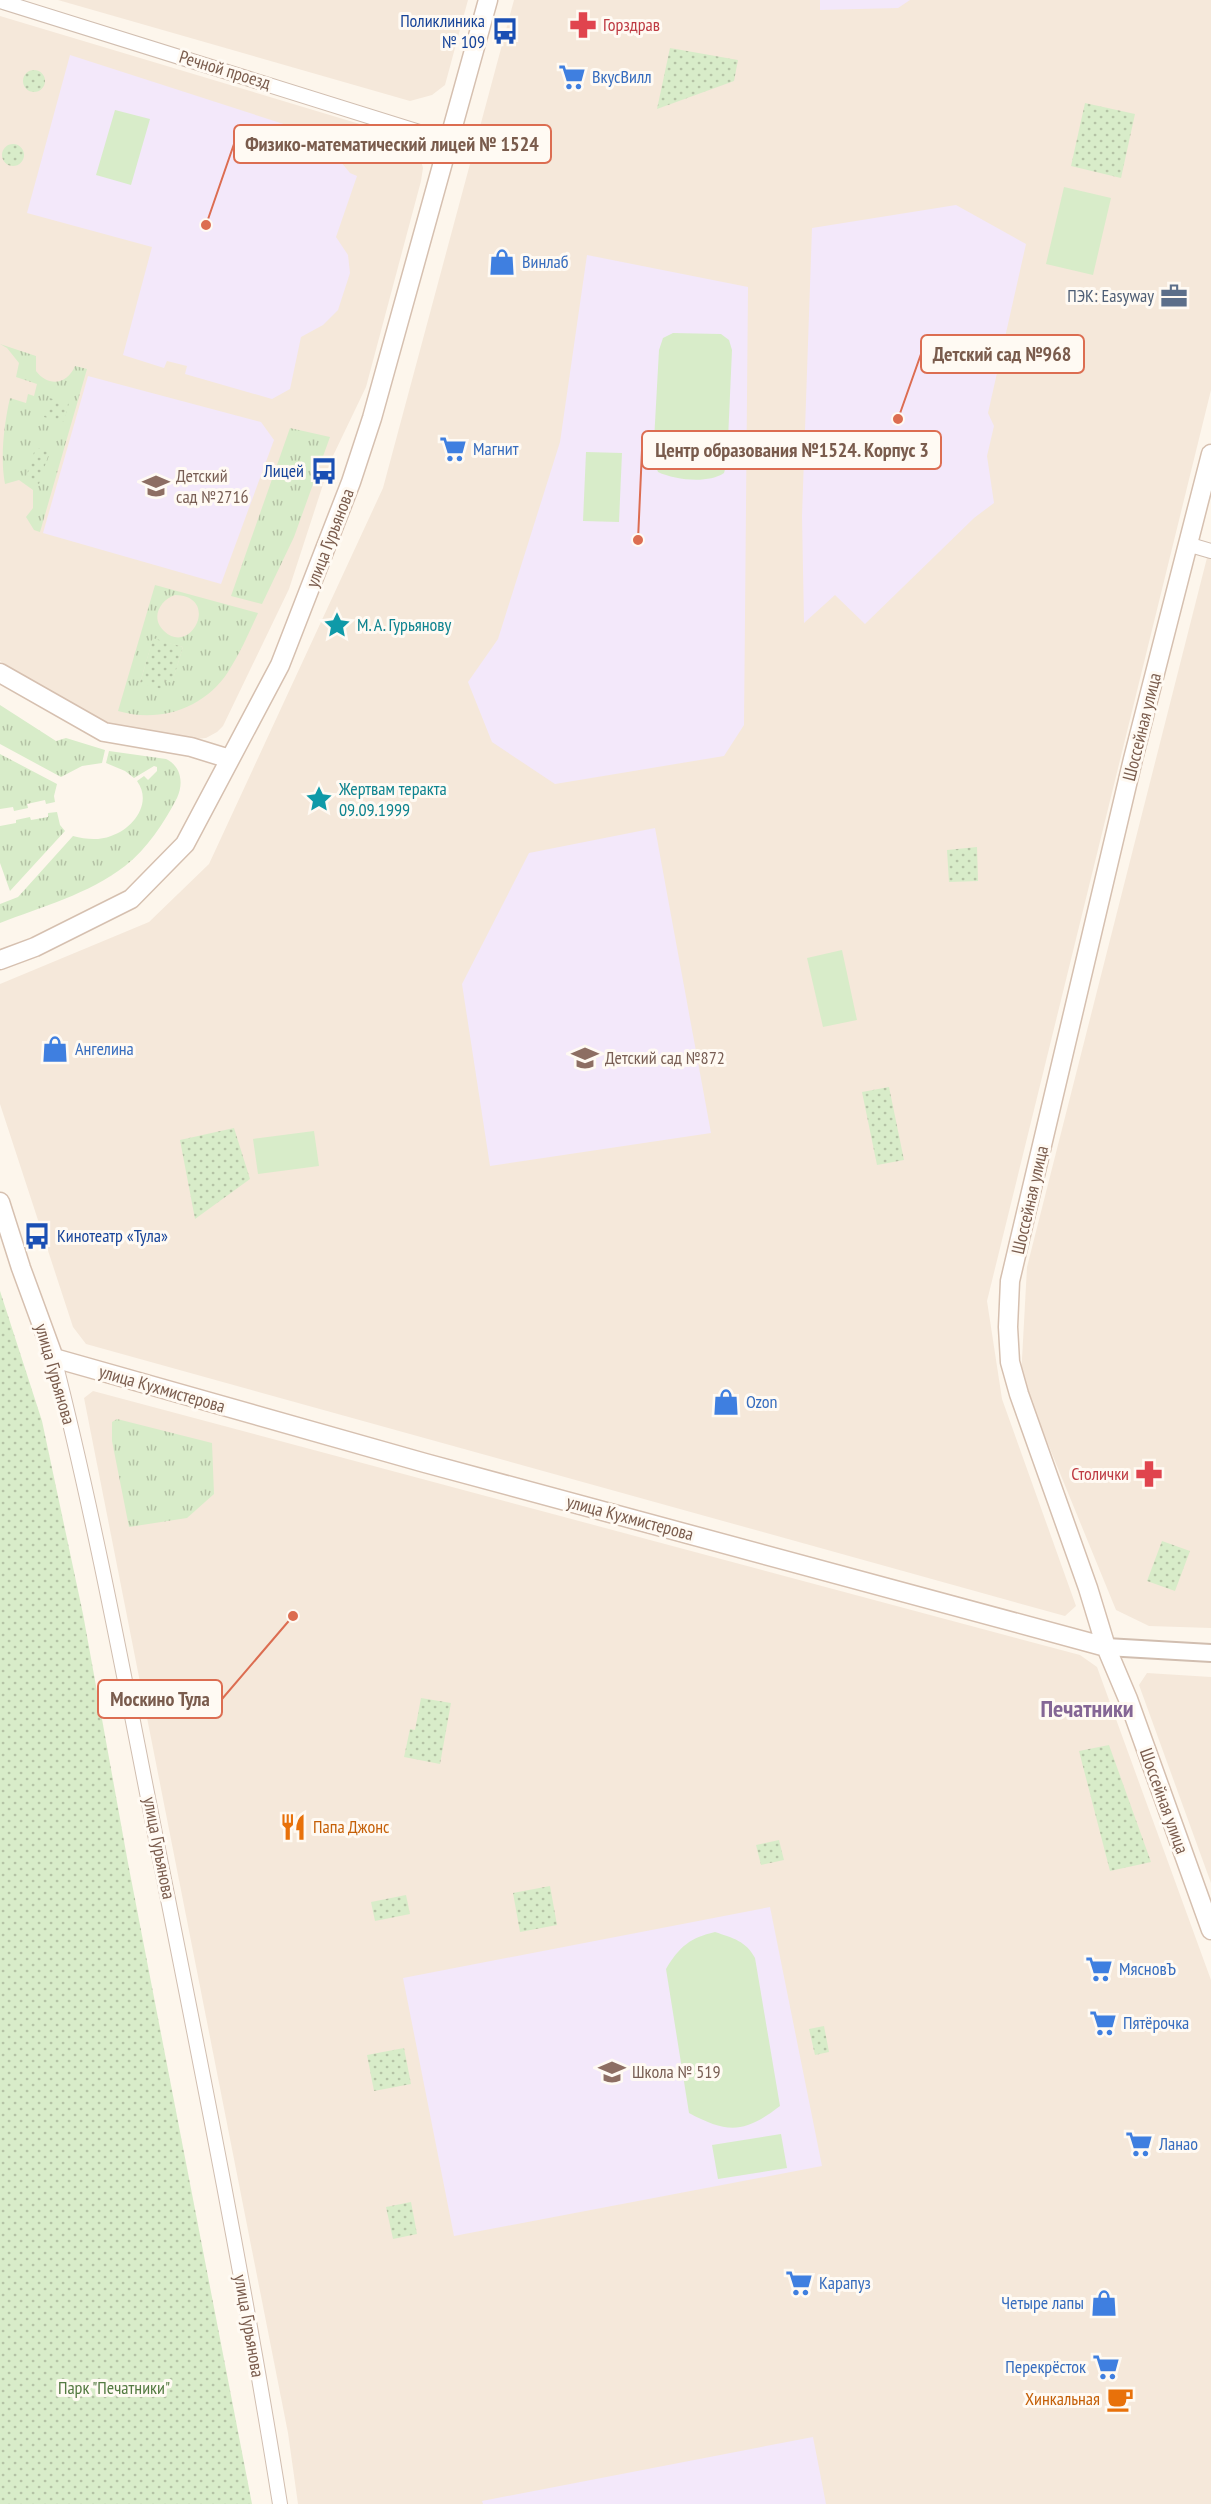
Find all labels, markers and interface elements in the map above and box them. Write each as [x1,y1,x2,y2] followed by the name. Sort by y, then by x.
[400,9,485,53] place label: Поликлиника № 109
[568,10,598,40] pharmacy icon: Горздрав
[603,13,660,36] place label: Горздрав
[490,16,520,46] bus stop icon: Поликлиника № 109
[177,45,274,94] street label: Речной проезд
[557,62,587,92] supermarket icon: ВкусВилл
[592,65,652,88] place label: ВкусВилл
[234,125,551,163] callout: Физико-математический лицей № 1524
[245,131,539,157] text: Физико-математический лицей № 1524
[487,247,517,277] shop icon: Винлаб
[522,250,569,273] place label: Винлаб
[1159,281,1189,311] office icon: ПЭК: Easyway
[1067,284,1154,307] place label: ПЭК: Easyway
[921,335,1084,373] callout: Детский сад №968
[933,341,1071,367] text: Детский сад №968
[642,431,941,469] callout: Центр образования №1524. Корпус 3
[438,434,468,464] supermarket icon: Магнит
[473,437,519,460] place label: Магнит
[655,437,929,463] text: Центр образования №1524. Корпус 3
[309,456,339,486] bus stop icon: Лицей
[263,459,304,482] place label: Лицей
[176,464,249,508] place label: Детский сад №2716
[141,471,171,501] school or university icon: Детский сад №2716
[300,485,359,590] street label: улица Гурьянова
[322,610,352,640] place icon: М. А. Гурьянову
[357,613,452,636] place label: М. А. Гурьянову
[1117,670,1166,783] street label: Шоссейная улица
[338,777,447,821] place label: Жертвам теракта 09.09.1999
[304,784,334,814] place icon: Жертвам теракта 09.09.1999
[40,1034,70,1064] shop icon: Ангелина
[75,1037,134,1060] place label: Ангелина
[570,1043,600,1073] school or university icon: Детский сад №872
[605,1046,725,1069] place label: Детский сад №872
[1006,1143,1053,1256] street label: Шоссейная улица
[22,1221,52,1251] bus stop icon: Кинотеатр «Тула»
[57,1224,168,1247] place label: Кинотеатр «Тула»
[30,1321,81,1427] street label: улица Гурьянова
[96,1360,228,1418] street label: улица Кухмистерова
[711,1387,741,1417] shop icon: Ozon
[746,1390,778,1413] place label: Ozon
[1134,1459,1164,1489] pharmacy icon: Столички
[1071,1462,1129,1485] place label: Столички
[564,1490,696,1545] street label: улица Кухмистерова
[98,1680,222,1718] callout: Москино Тула
[110,1686,210,1712] text: Москино Тула
[1040,1693,1134,1724] district label: Печатники
[1135,1745,1194,1857] street label: Шоссейная улица
[138,1795,181,1901] street label: улица Гурьянова
[278,1812,308,1842] restaurant icon: Папа Джонс
[313,1815,390,1838] place label: Папа Джонс
[1084,1954,1114,1984] supermarket icon: МясновЪ
[1119,1957,1176,1980] place label: МясновЪ
[1088,2008,1118,2038] supermarket icon: Пятёрочка
[1123,2011,1189,2034] place label: Пятёрочка
[597,2057,627,2087] school or university icon: Школа № 519
[632,2060,721,2083] place label: Школа № 519
[1124,2129,1154,2159] supermarket icon: Ланао
[1158,2132,1198,2155] place label: Ланао
[784,2268,814,2298] supermarket icon: Карапуз
[819,2271,871,2294] place label: Карапуз
[229,2273,270,2379] street label: улица Гурьянова
[1089,2288,1119,2318] shop icon: Четыре лапы
[1001,2291,1084,2314] place label: Четыре лапы
[1091,2352,1121,2382] supermarket icon: Перекрёсток
[1005,2355,1086,2378] place label: Перекрёсток
[58,2376,170,2399] park label: Парк "Печатники"
[1105,2384,1135,2414] cafe icon: Хинкальная
[1025,2387,1100,2410] place label: Хинкальная

